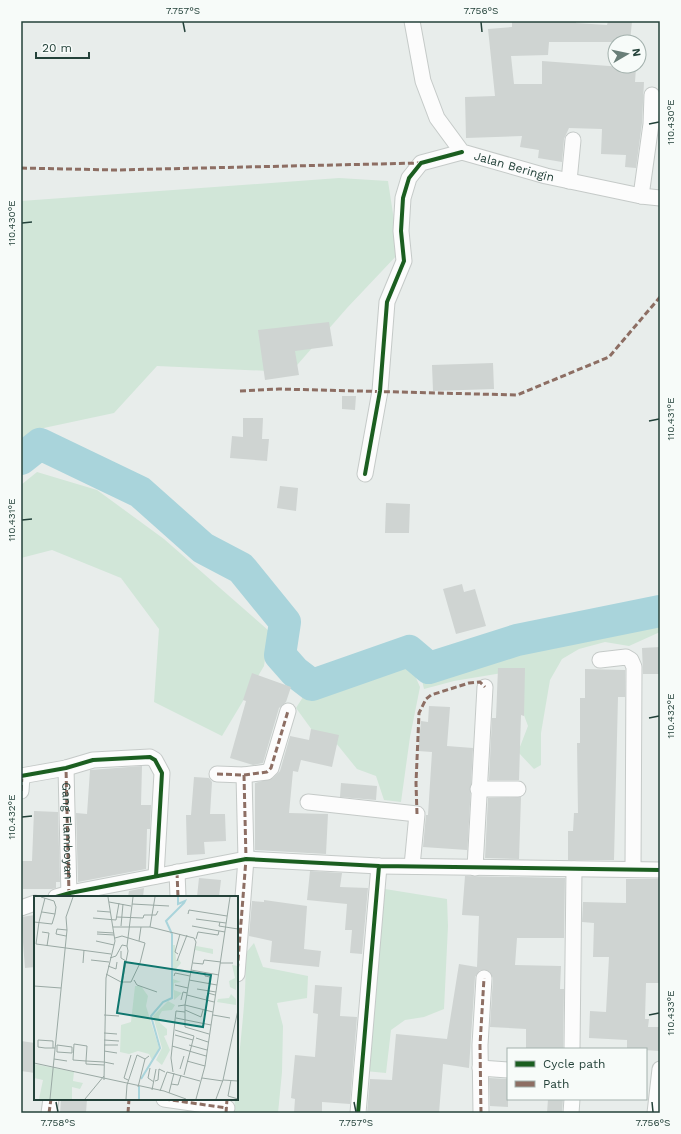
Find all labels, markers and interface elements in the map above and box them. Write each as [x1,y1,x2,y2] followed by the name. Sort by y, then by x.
[166,5,200,16] text: 7.757°S
[464,5,498,16] text: 7.756°S
[36,34,89,60] scale bar
[607,34,647,74] north arrow
[42,41,72,55] text: 20 m
[629,47,643,58] text: N
[665,99,676,145] text: 110.430°E
[472,149,556,185] street label: Jalan Beringin
[6,200,17,246] text: 110.430°E
[665,397,676,441] text: 110.431°E
[6,498,17,542] text: 110.431°E
[665,693,676,739] text: 110.432°E
[59,782,76,880] street label: Gang Flamboyan
[6,794,17,840] text: 110.432°E
[34,896,238,1100] inset map
[665,990,676,1036] text: 110.433°E
[507,1048,647,1100] legend
[543,1057,605,1071] text: Cycle path
[543,1077,569,1091] text: Path
[40,1117,76,1128] text: 7.758°S
[339,1117,373,1128] text: 7.757°S
[636,1117,670,1128] text: 7.756°S

